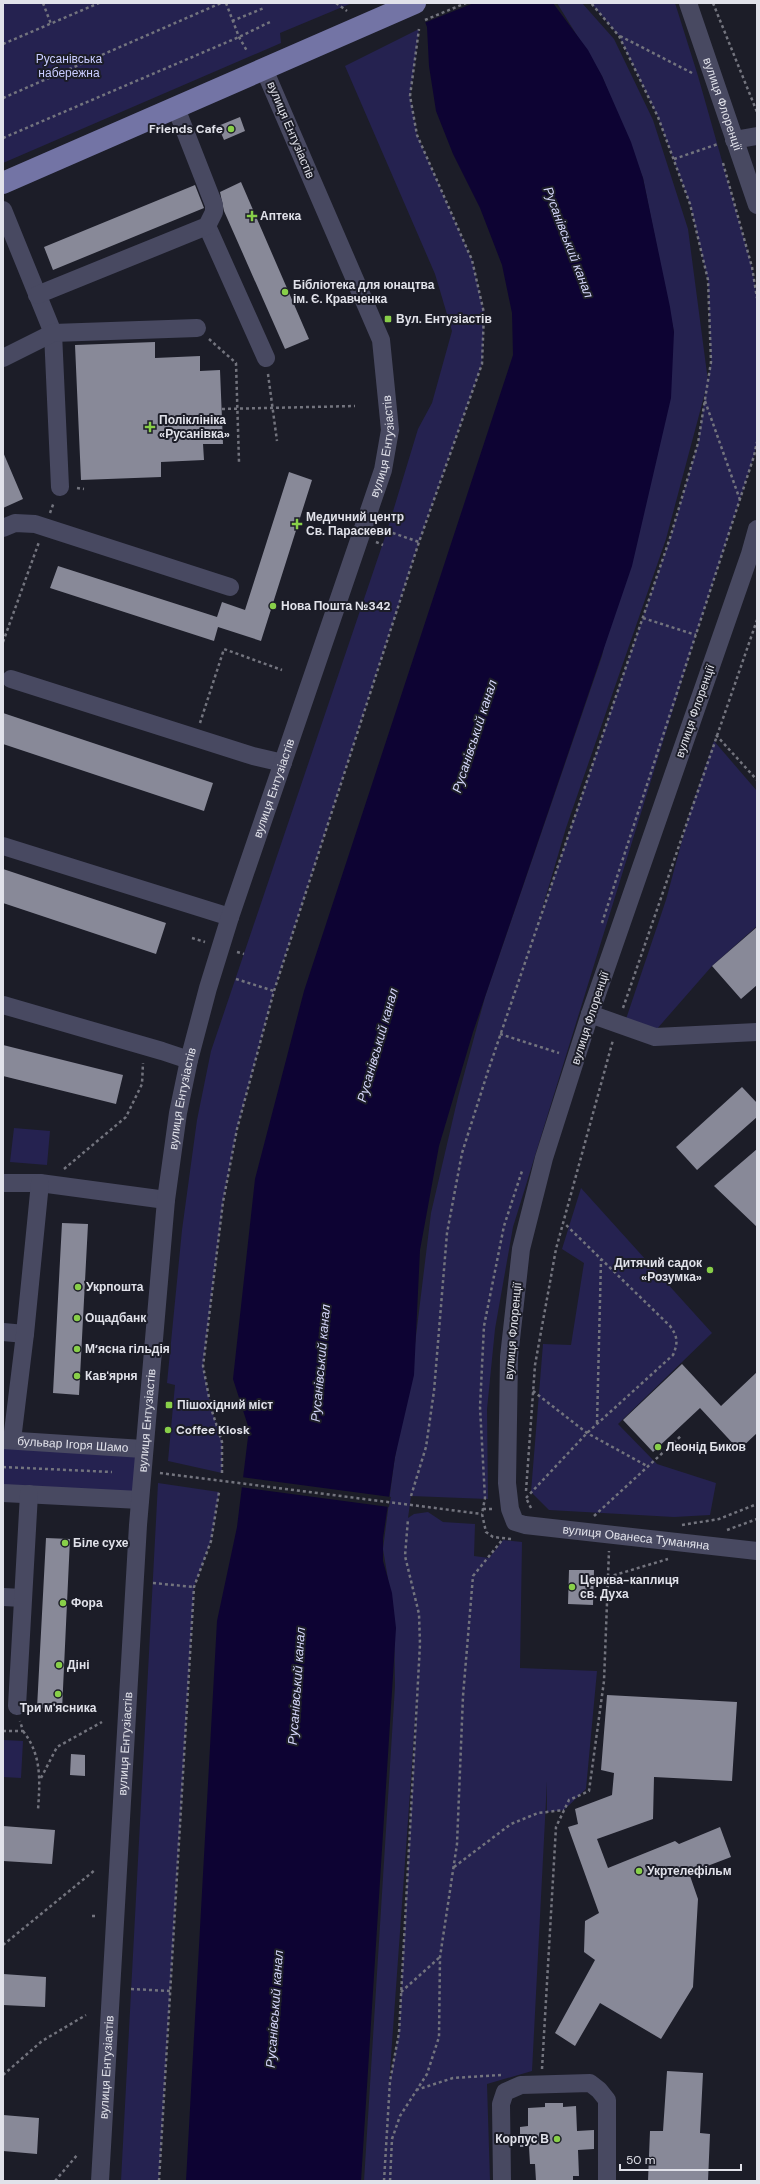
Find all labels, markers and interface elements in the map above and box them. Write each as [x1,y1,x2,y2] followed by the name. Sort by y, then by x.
[36,51,103,81] park label: Русанівська набережна
[699,55,746,154] street label: вулиця Флоренції
[263,79,319,181] street label: вулиця Ентузіастів
[149,121,223,137] place label: Friends Cafe
[226,124,236,134] marker: Friends Cafe
[539,184,598,301] water label: Русанівський канал
[260,208,301,224] place label: Аптека
[247,211,257,221] marker: Аптека
[293,277,435,307] place label: Бібліотека для юнацтва ім. Є. Кравченка
[280,287,290,297] marker: Бібліотека для юнацтва ім. Є. Кравченка
[396,311,492,327] place label: Вул. Ентузіастів
[383,314,393,324] marker: Вул. Ентузіастів
[366,395,398,500] street label: вулиця Ентузіастів
[159,412,230,442] place label: Поліклініка «Русанівка»
[144,421,156,433] marker: Поліклініка «Русанівка»
[306,509,404,539] place label: Медичний центр Св. Параскеви
[291,518,303,530] marker: Медичний центр Св. Параскеви
[281,598,390,614] place label: Нова Пошта №342
[268,601,278,611] marker: Нова Пошта №342
[672,662,719,760] street label: вулиця Флоренції
[448,677,501,795] water label: Русанівський канал
[250,737,298,840] street label: вулиця Ентузіастів
[567,969,613,1067] street label: вулиця Флоренції
[353,985,402,1104] water label: Русанівський канал
[165,1046,200,1151] street label: вулиця Ентузіастів
[614,1255,703,1285] place label: Дитячий садок «Розумка»
[705,1265,715,1275] marker: Дитячий садок «Розумка»
[86,1279,144,1295] place label: Укрпошта
[501,1281,525,1380] street label: вулиця Флоренції
[73,1282,83,1292] marker: Укрпошта
[307,1303,334,1423] water label: Русанівський канал
[85,1310,147,1326] place label: Ощадбанк
[72,1313,82,1323] marker: Ощадбанк
[85,1341,170,1357] place label: М’ясна гільдія
[72,1344,82,1354] marker: М’ясна гільдія
[85,1368,137,1384] place label: Кав'ярня
[135,1368,159,1473] street label: вулиця Ентузіастів
[72,1371,82,1381] marker: Кав'ярня
[177,1397,273,1413] place label: Пішохідний міст
[164,1400,174,1410] marker: Пішохідний міст
[176,1422,250,1438] place label: Coffee Kiosk
[163,1425,173,1435] marker: Coffee Kiosk
[17,1433,129,1456] street label: бульвар Ігоря Шамо
[666,1439,746,1455] place label: Леонід Биков
[653,1442,663,1452] marker: Леонід Биков
[562,1521,711,1554] street label: вулиця Ованеса Туманяна
[73,1535,129,1551] place label: Біле сухе
[60,1538,70,1548] marker: Біле сухе
[580,1572,679,1602] place label: Церква-каплиця св. Духа
[567,1582,577,1592] marker: Церква-каплиця св. Духа
[71,1595,103,1611] place label: Фора
[58,1598,68,1608] marker: Фора
[284,1626,309,1745] water label: Русанівський канал
[67,1657,89,1673] place label: Діні
[54,1660,64,1670] marker: Діні
[53,1689,63,1699] marker: Три м'ясника
[114,1691,136,1796] street label: вулиця Ентузіастів
[20,1700,97,1716] place label: Три м'ясника
[647,1863,732,1879] place label: Укртелефільм
[634,1866,644,1876] marker: Укртелефільм
[262,1949,287,2068] water label: Русанівський канал
[96,2015,118,2120] street label: вулиця Ентузіастів
[495,2131,549,2147] place label: Корпус В
[552,2134,562,2144] marker: Корпус В
[620,2146,741,2172] scale bar
[626,2152,655,2168] text: 50 m

